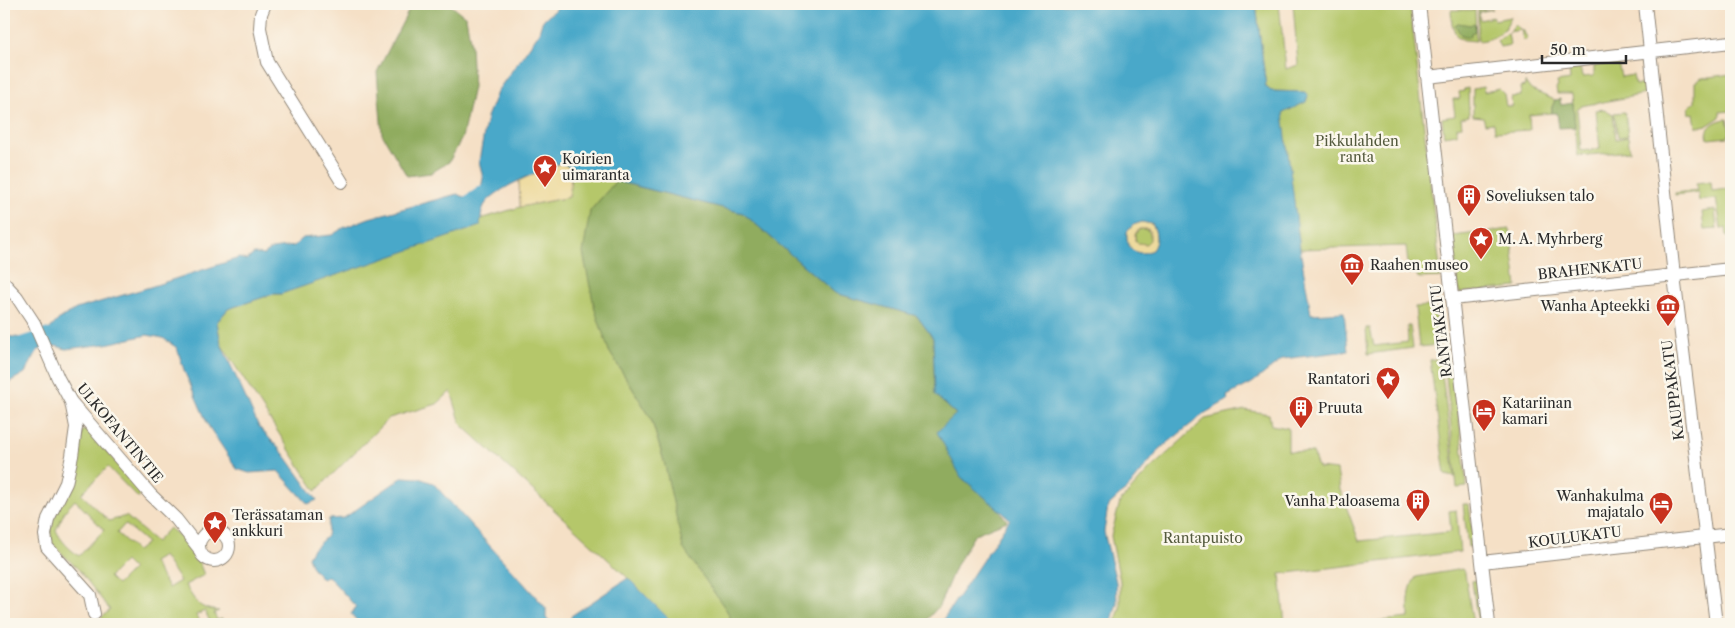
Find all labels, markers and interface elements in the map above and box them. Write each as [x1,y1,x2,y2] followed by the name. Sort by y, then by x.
[1542,32,1626,64] scale bar
[1550,40,1586,59] text: 50 m
[1315,132,1399,166] park label: Pikkulahden ranta
[562,150,630,184] place label: Koirien uimaranta
[532,154,558,188] place icon: Koirien uimaranta
[1456,183,1482,217] building icon: Soveliuksen talo
[1486,187,1594,205] place label: Soveliuksen talo
[1468,226,1494,260] place icon: M. A. Myhrberg
[1498,230,1603,248] place label: M. A. Myhrberg
[1339,252,1365,286] museum icon: Raahen museo
[1537,255,1643,283] street label: BRAHENKATU
[1370,256,1468,274] place label: Raahen museo
[1426,283,1456,379] street label: RANTAKATU
[1655,293,1681,327] museum icon: Wanha Apteekki
[1540,297,1650,315] place label: Wanha Apteekki
[1658,339,1688,441] street label: KAUPPAKATU
[1375,366,1401,400] place icon: Rantatori
[1308,370,1370,388] place label: Rantatori
[73,379,167,487] street label: ULKOFANTINTIE
[1502,394,1572,428] place label: Katariinan kamari
[1288,395,1314,429] building icon: Pruuta
[1471,398,1497,432] hotel icon: Katariinan kamari
[1318,399,1363,417] place label: Pruuta
[1555,487,1645,521] place label: Wanhakulma majatalo
[1405,488,1431,522] building icon: Vanha Paloasema
[1648,491,1674,525] hotel icon: Wanhakulma majatalo
[1283,492,1401,510] place label: Vanha Paloasema
[232,506,324,540] place label: Terässataman ankkuri
[202,510,228,544] place icon: Terässataman ankkuri
[1527,522,1623,552] street label: KOULUKATU
[1163,529,1243,547] park label: Rantapuisto

